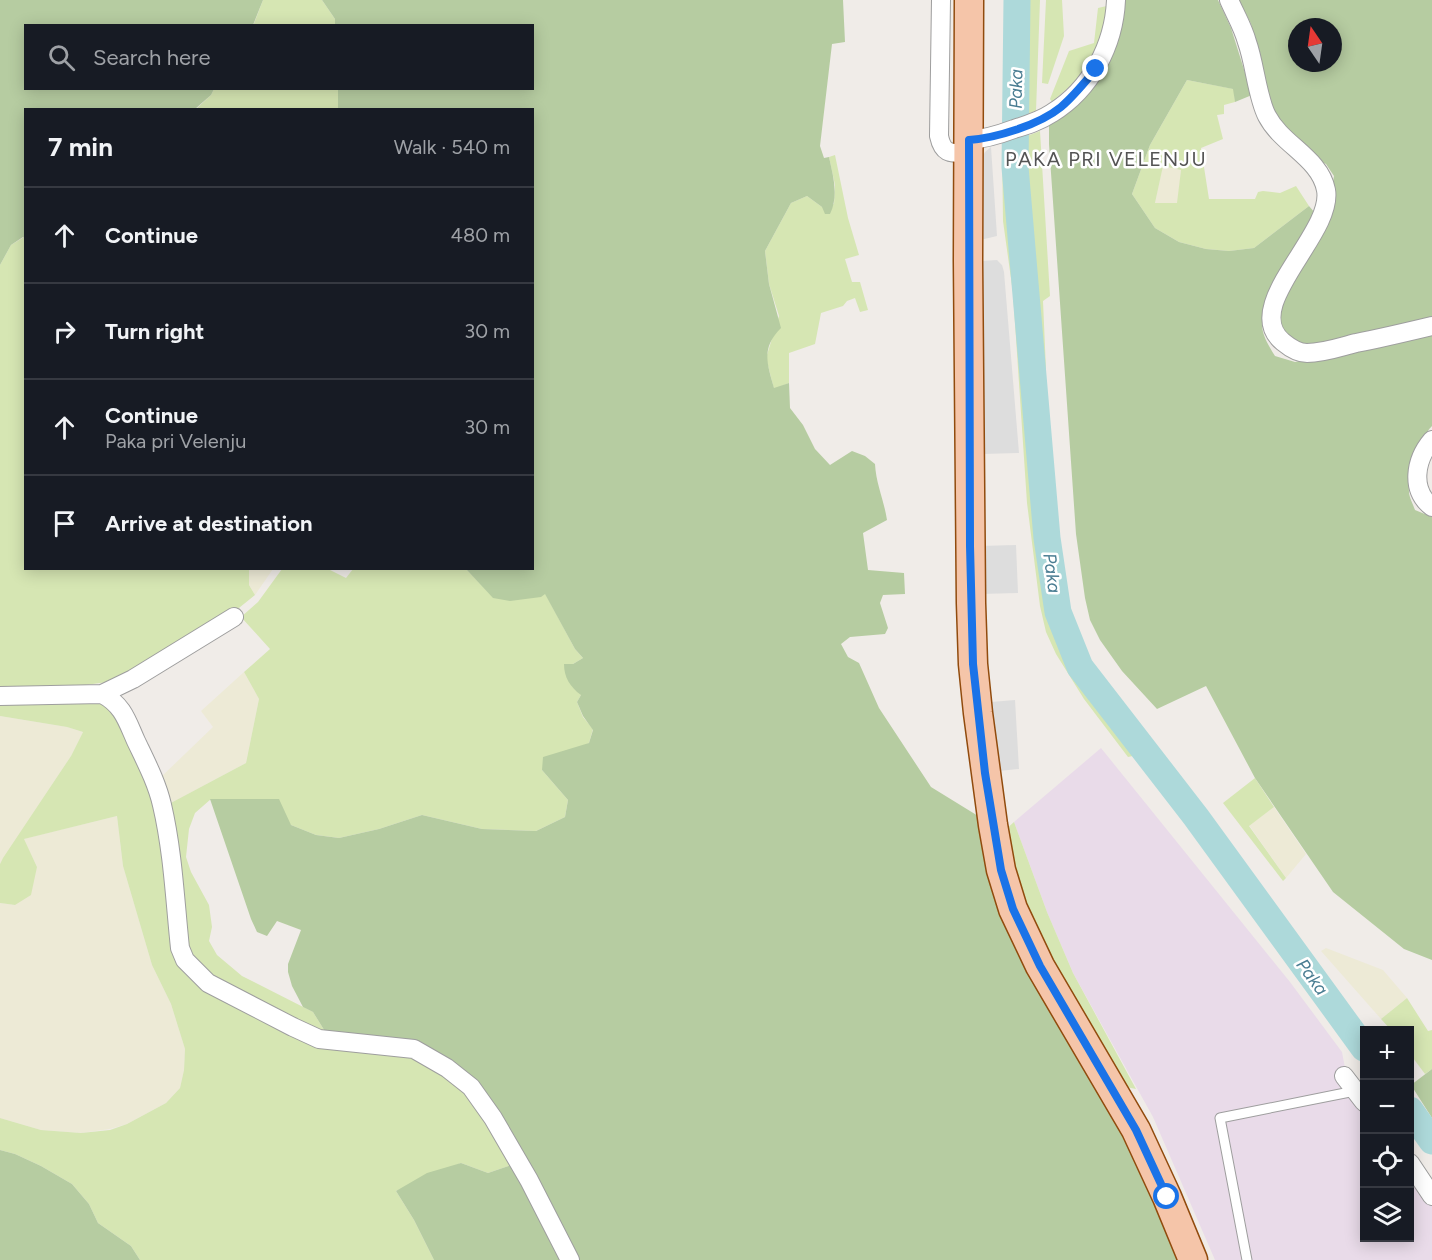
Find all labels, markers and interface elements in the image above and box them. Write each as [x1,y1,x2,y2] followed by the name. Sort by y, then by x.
[1288,18,1342,72] north arrow
[24,24,534,90] search box
[45,41,78,74] icon: search
[93,44,211,71] text: Search here
[1082,55,1108,81] route end
[1005,68,1027,109] water label: Paka
[48,131,113,163] text: 7 min
[394,135,510,159] text: Walk · 540 m
[1005,147,1207,171] district label: PAKA PRI VELENJU
[48,219,81,252] icon: ahead
[105,222,198,249] text: Continue
[451,223,510,247] text: 480 m
[48,315,81,348] icon: right
[105,318,204,345] text: Turn right
[464,319,510,343] text: 30 m
[105,402,198,429] text: Continue
[48,411,81,444] icon: ahead
[464,415,510,439] text: 30 m
[105,429,246,453] text: Paka pri Velenju
[48,507,81,540] icon: arrive
[105,510,313,537] text: Arrive at destination
[1038,552,1066,595] water label: Paka
[1291,954,1333,1000] water label: Paka
[1360,1026,1414,1242] map controls
[1360,1026,1414,1080] button: +
[1360,1080,1414,1134] button: −
[1360,1134,1414,1188] button: locate
[1153,1183,1179,1209] route start
[1360,1188,1414,1242] button: layers

